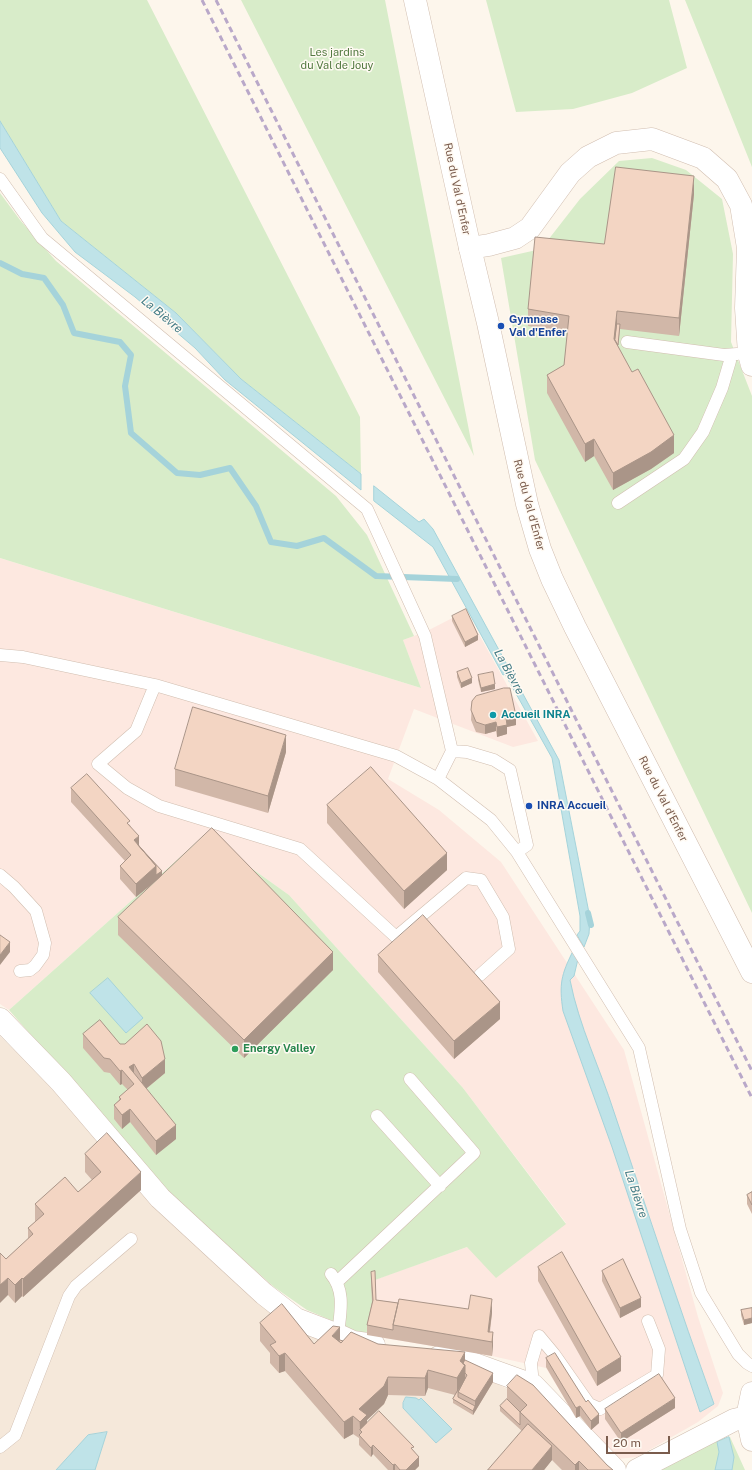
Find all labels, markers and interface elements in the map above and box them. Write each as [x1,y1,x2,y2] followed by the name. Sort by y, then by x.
[301,46,373,72] park label: Les jardins du Val de Jouy
[441,142,473,236] street label: Rue du Val d'Enfer
[138,294,186,336] water label: La Bièvre
[509,313,567,339] place label: Gymnase Val d'Enfer
[496,321,506,331] marker: Gymnase Val d'Enfer
[510,458,548,552] street label: Rue du Val d'Enfer
[491,647,527,697] water label: La Bièvre
[501,708,570,722] place label: Accueil INRA
[488,710,498,720] marker: Accueil INRA
[636,754,690,844] street label: Rue du Val d'Enfer
[537,799,606,813] place label: INRA Accueil
[524,801,534,811] marker: INRA Accueil
[243,1042,315,1056] place label: Energy Valley
[230,1044,240,1054] marker: Energy Valley
[621,1168,651,1220] water label: La Bièvre
[608,1428,672,1454] scale bar
[613,1436,641,1450] text: 20 m

